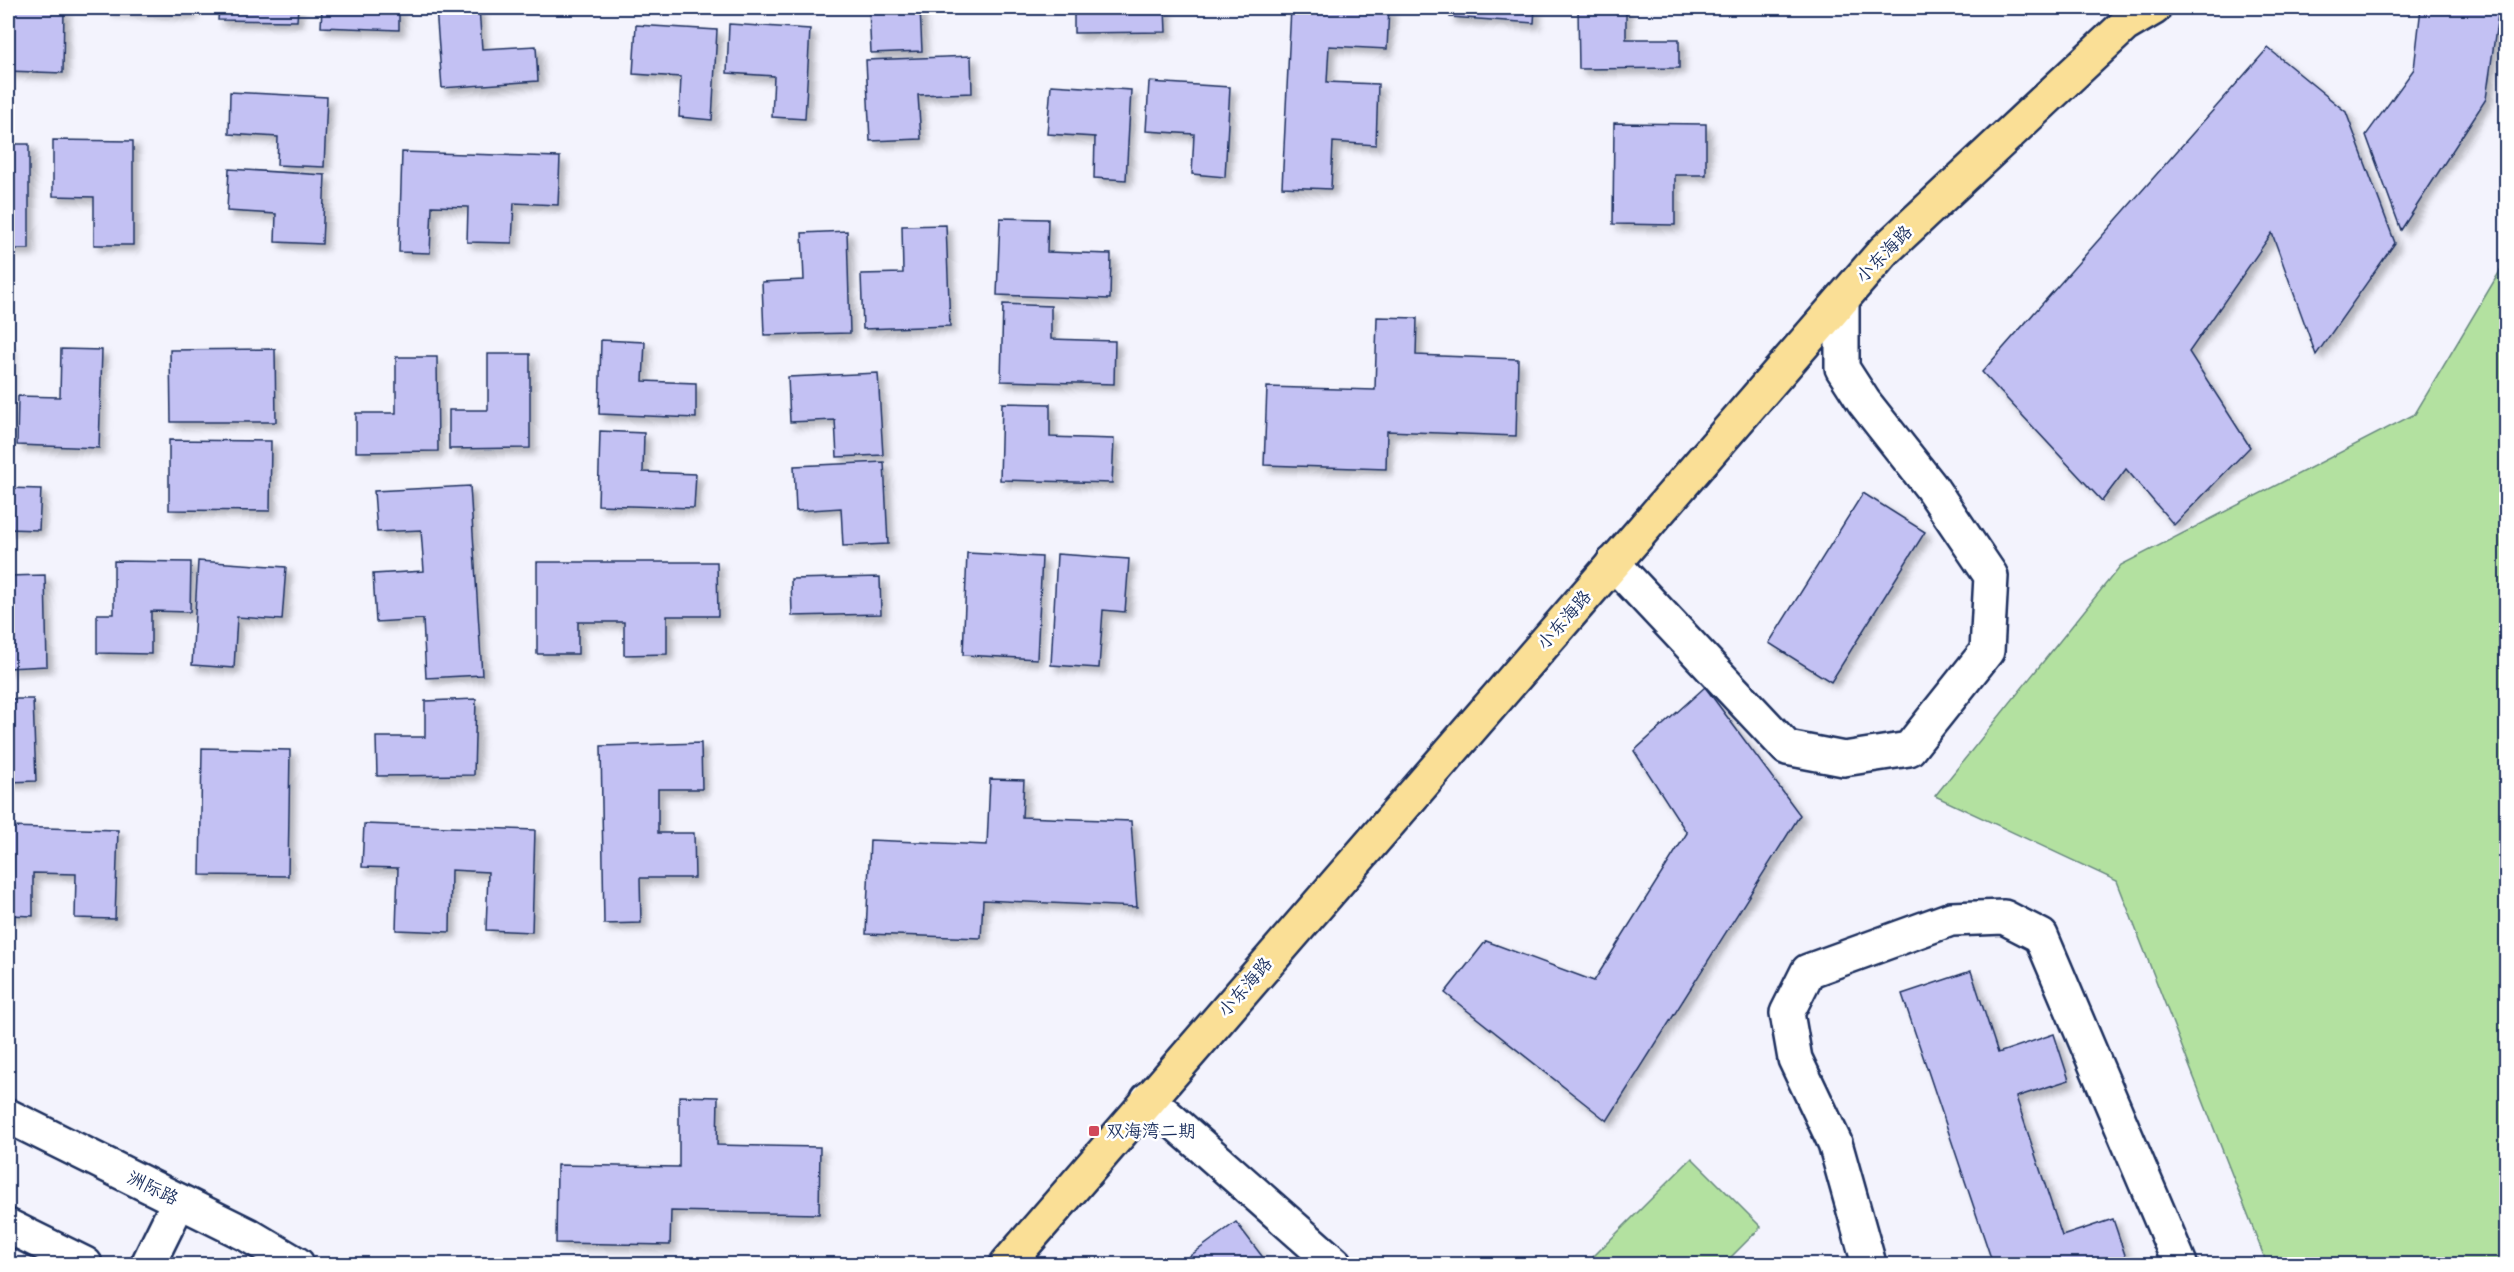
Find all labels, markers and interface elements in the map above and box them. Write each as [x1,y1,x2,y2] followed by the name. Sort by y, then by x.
[1852,221,1920,290] street label: 小东海路
[1533,586,1599,657] street label: 小东海路
[1214,953,1280,1024] street label: 小东海路
[1106,1121,1196,1146] place label: 双海湾二期
[1087,1124,1101,1138] marker: 双海湾二期
[122,1167,182,1213] street label: 洲际路

